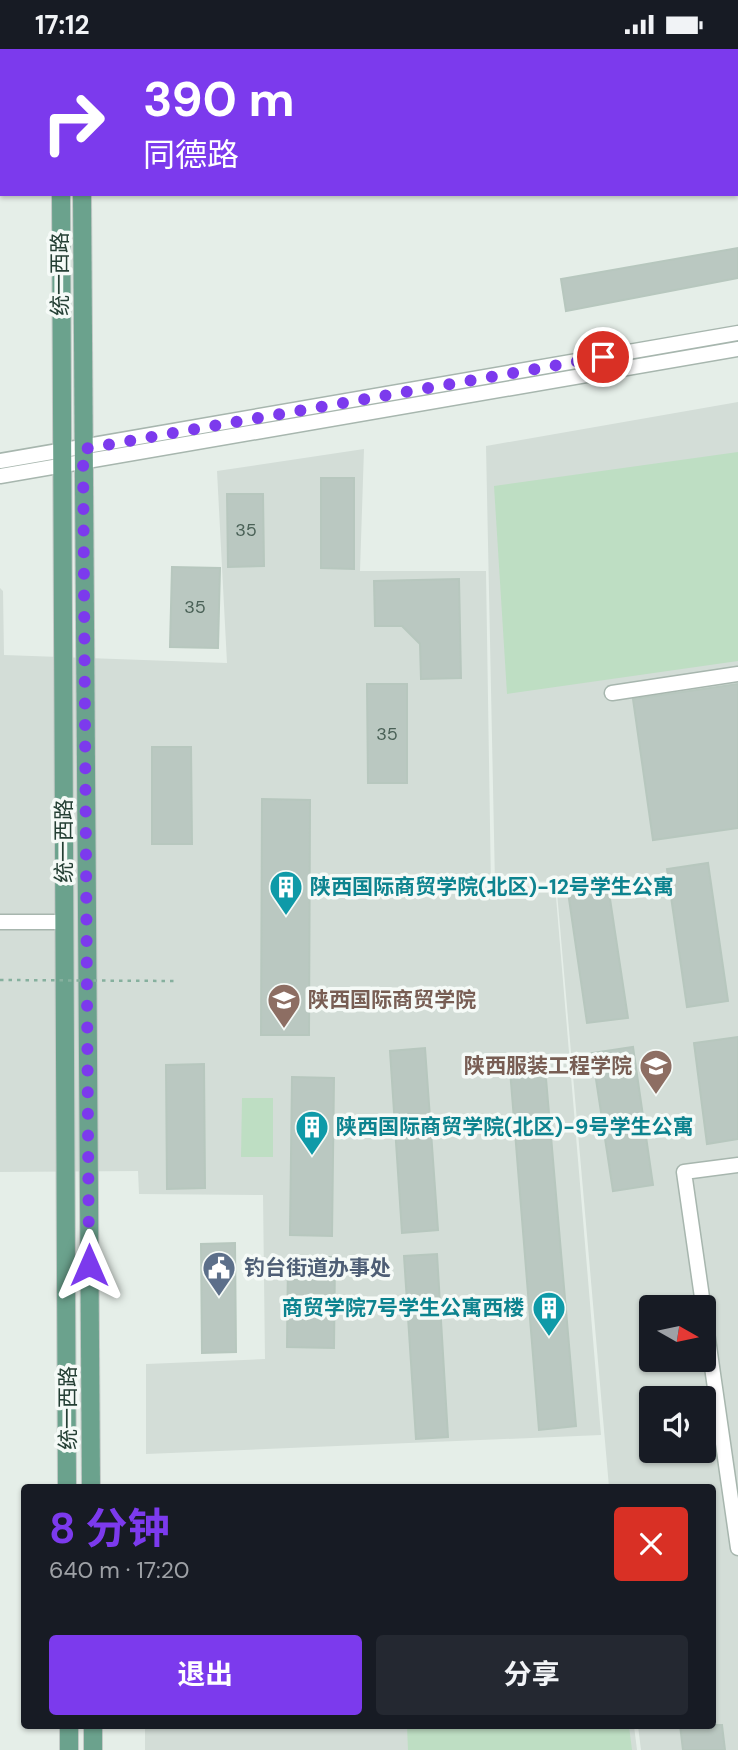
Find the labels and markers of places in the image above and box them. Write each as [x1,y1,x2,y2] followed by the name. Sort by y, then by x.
[573,327,633,387] pin
[267,868,305,917] building icon: 陕西国际商贸学院(北区)-12号学生公寓
[310,873,674,901] place label: 陕西国际商贸学院(北区)-12号学生公寓
[265,981,303,1030] school or university icon: 陕西国际商贸学院
[308,986,476,1014] place label: 陕西国际商贸学院
[637,1047,675,1096] school or university icon: 陕西服装工程学院
[464,1052,632,1080] place label: 陕西服装工程学院
[293,1108,331,1157] building icon: 陕西国际商贸学院(北区)-9号学生公寓
[336,1113,693,1141] place label: 陕西国际商贸学院(北区)-9号学生公寓
[200,1249,238,1298] public building icon: 钓台街道办事处
[244,1254,391,1282] place label: 钓台街道办事处
[530,1289,568,1338] building icon: 商贸学院7号学生公寓西楼
[282,1294,524,1322] place label: 商贸学院7号学生公寓西楼

